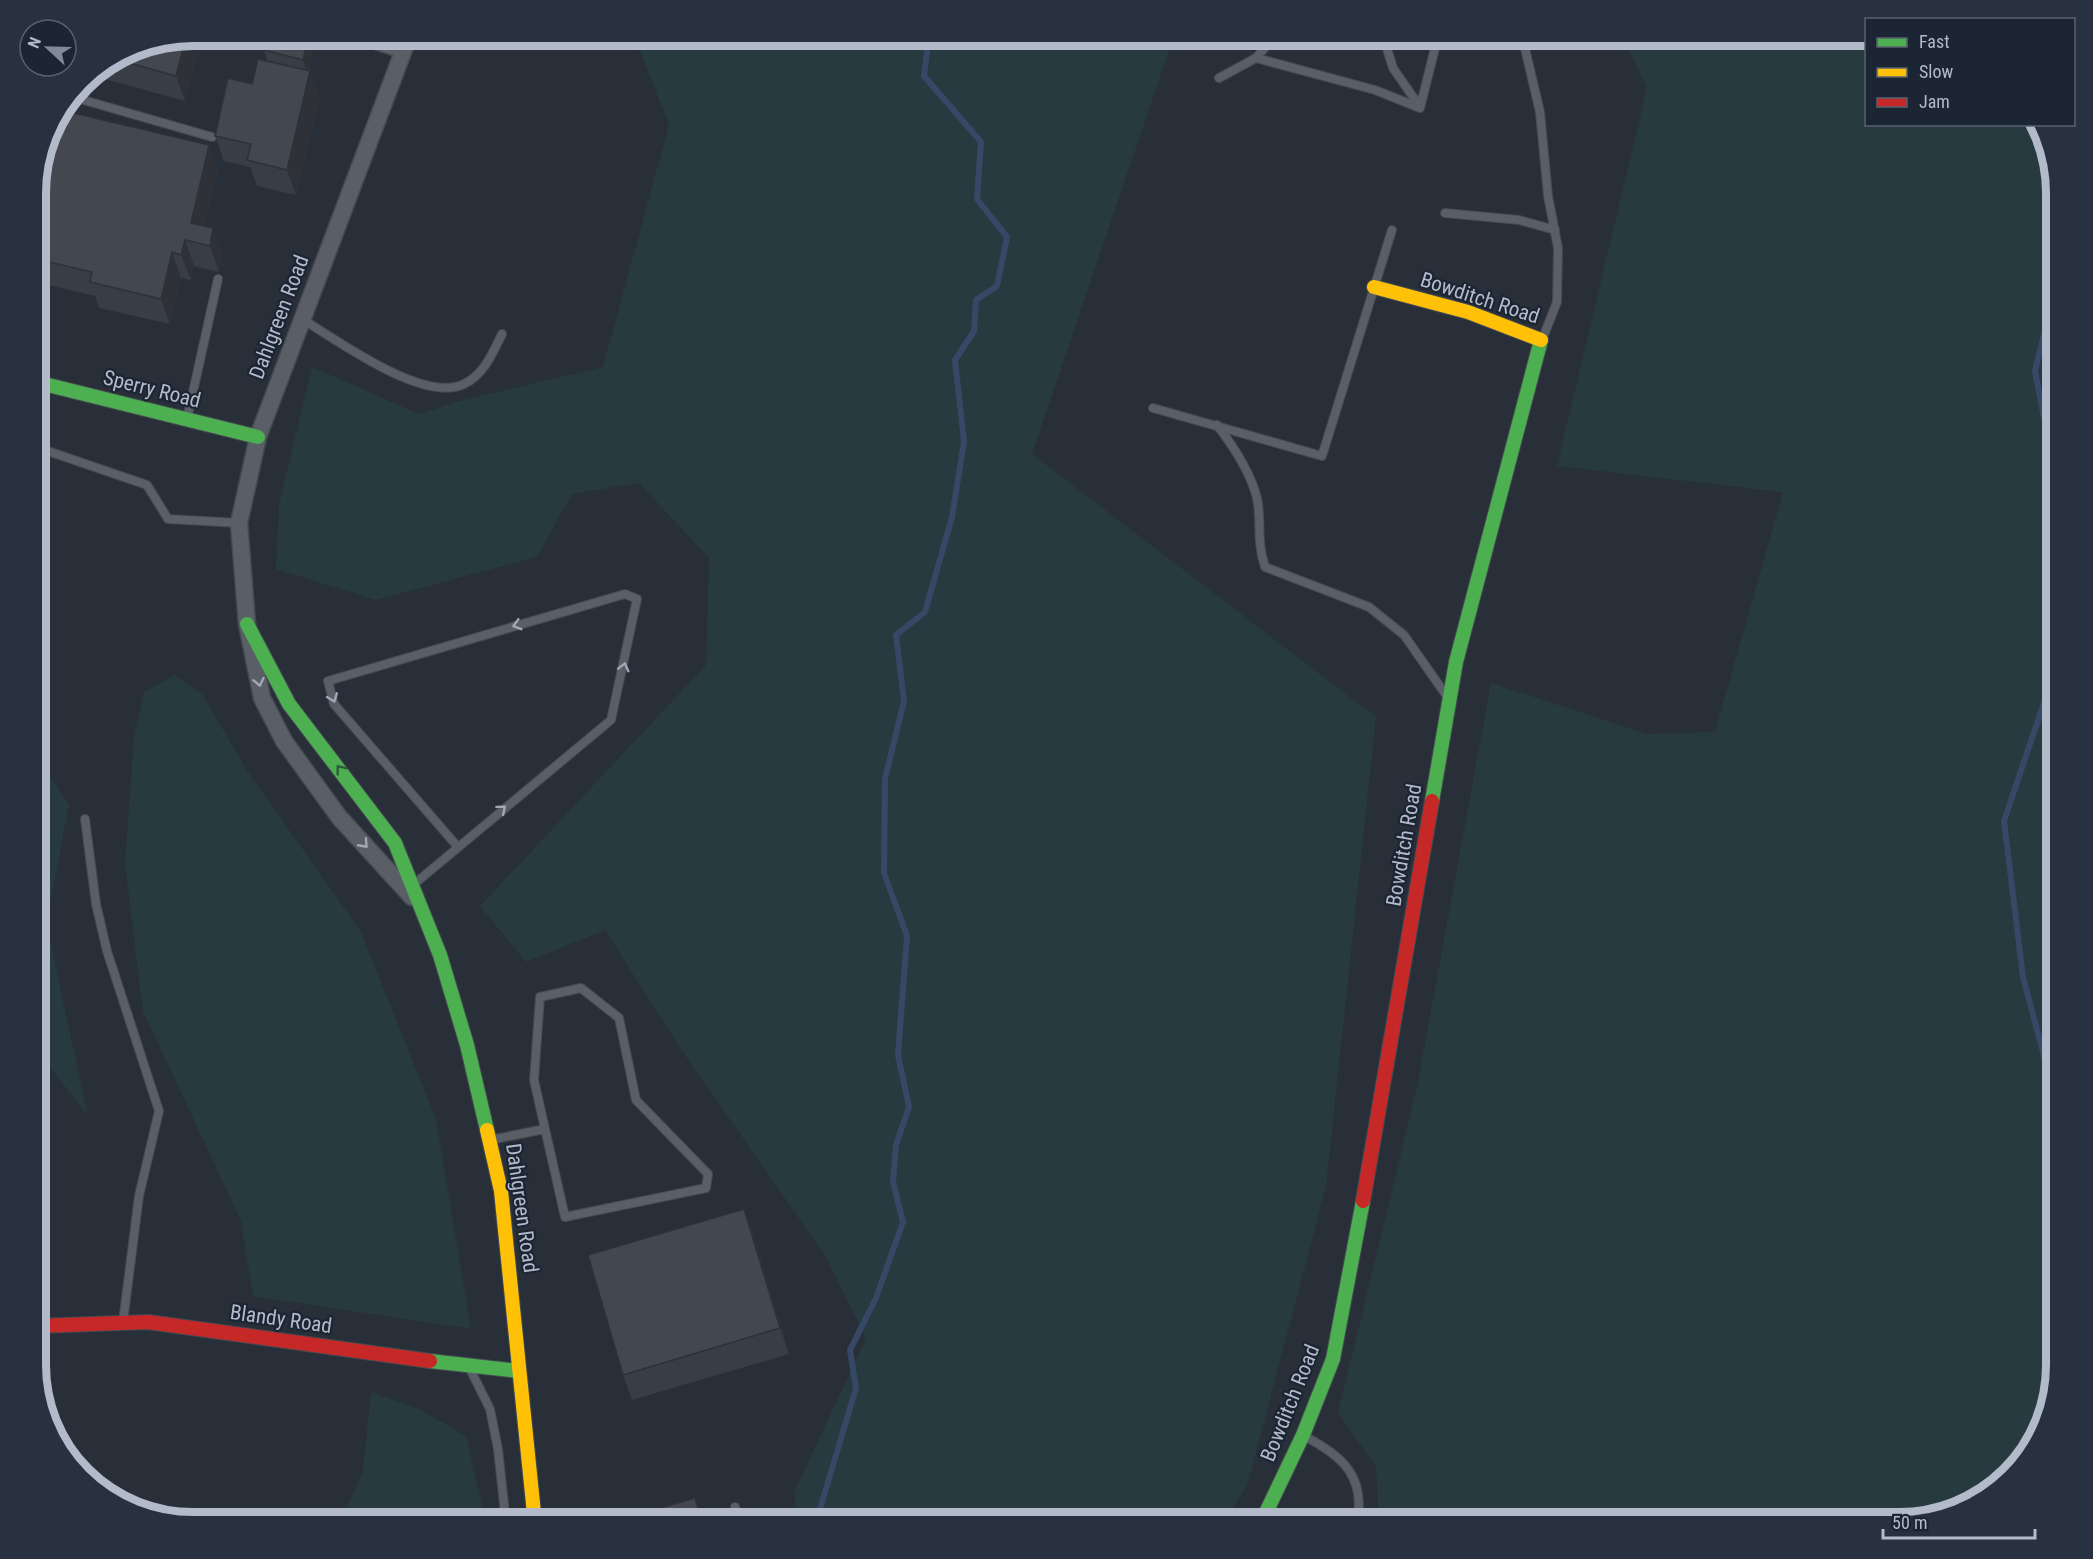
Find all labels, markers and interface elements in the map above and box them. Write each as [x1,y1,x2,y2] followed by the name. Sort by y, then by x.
[18,18,78,78] north arrow
[1865,18,2075,126] legend
[1919,31,1950,52] text: Fast
[24,34,45,51] text: N
[1919,61,1954,82] text: Slow
[1919,91,1950,112] text: Jam
[244,252,314,382] street label: Dahlgreen Road
[1417,267,1543,329] street label: Bowditch Road
[101,365,203,413] street label: Sperry Road
[512,618,523,630] one-way arrow
[617,662,629,673] one-way arrow
[252,676,265,686] one-way arrow
[326,692,339,703] one-way arrow
[336,765,347,776] one-way arrow
[1381,782,1427,908] street label: Bowditch Road
[495,806,506,817] one-way arrow
[357,837,368,847] one-way arrow
[501,1142,543,1274] street label: Dahlgreen Road
[228,1300,334,1338] street label: Blandy Road
[1256,1341,1324,1465] street label: Bowditch Road
[1883,1502,2034,1540] scale bar
[1892,1512,1927,1533] text: 50 m

